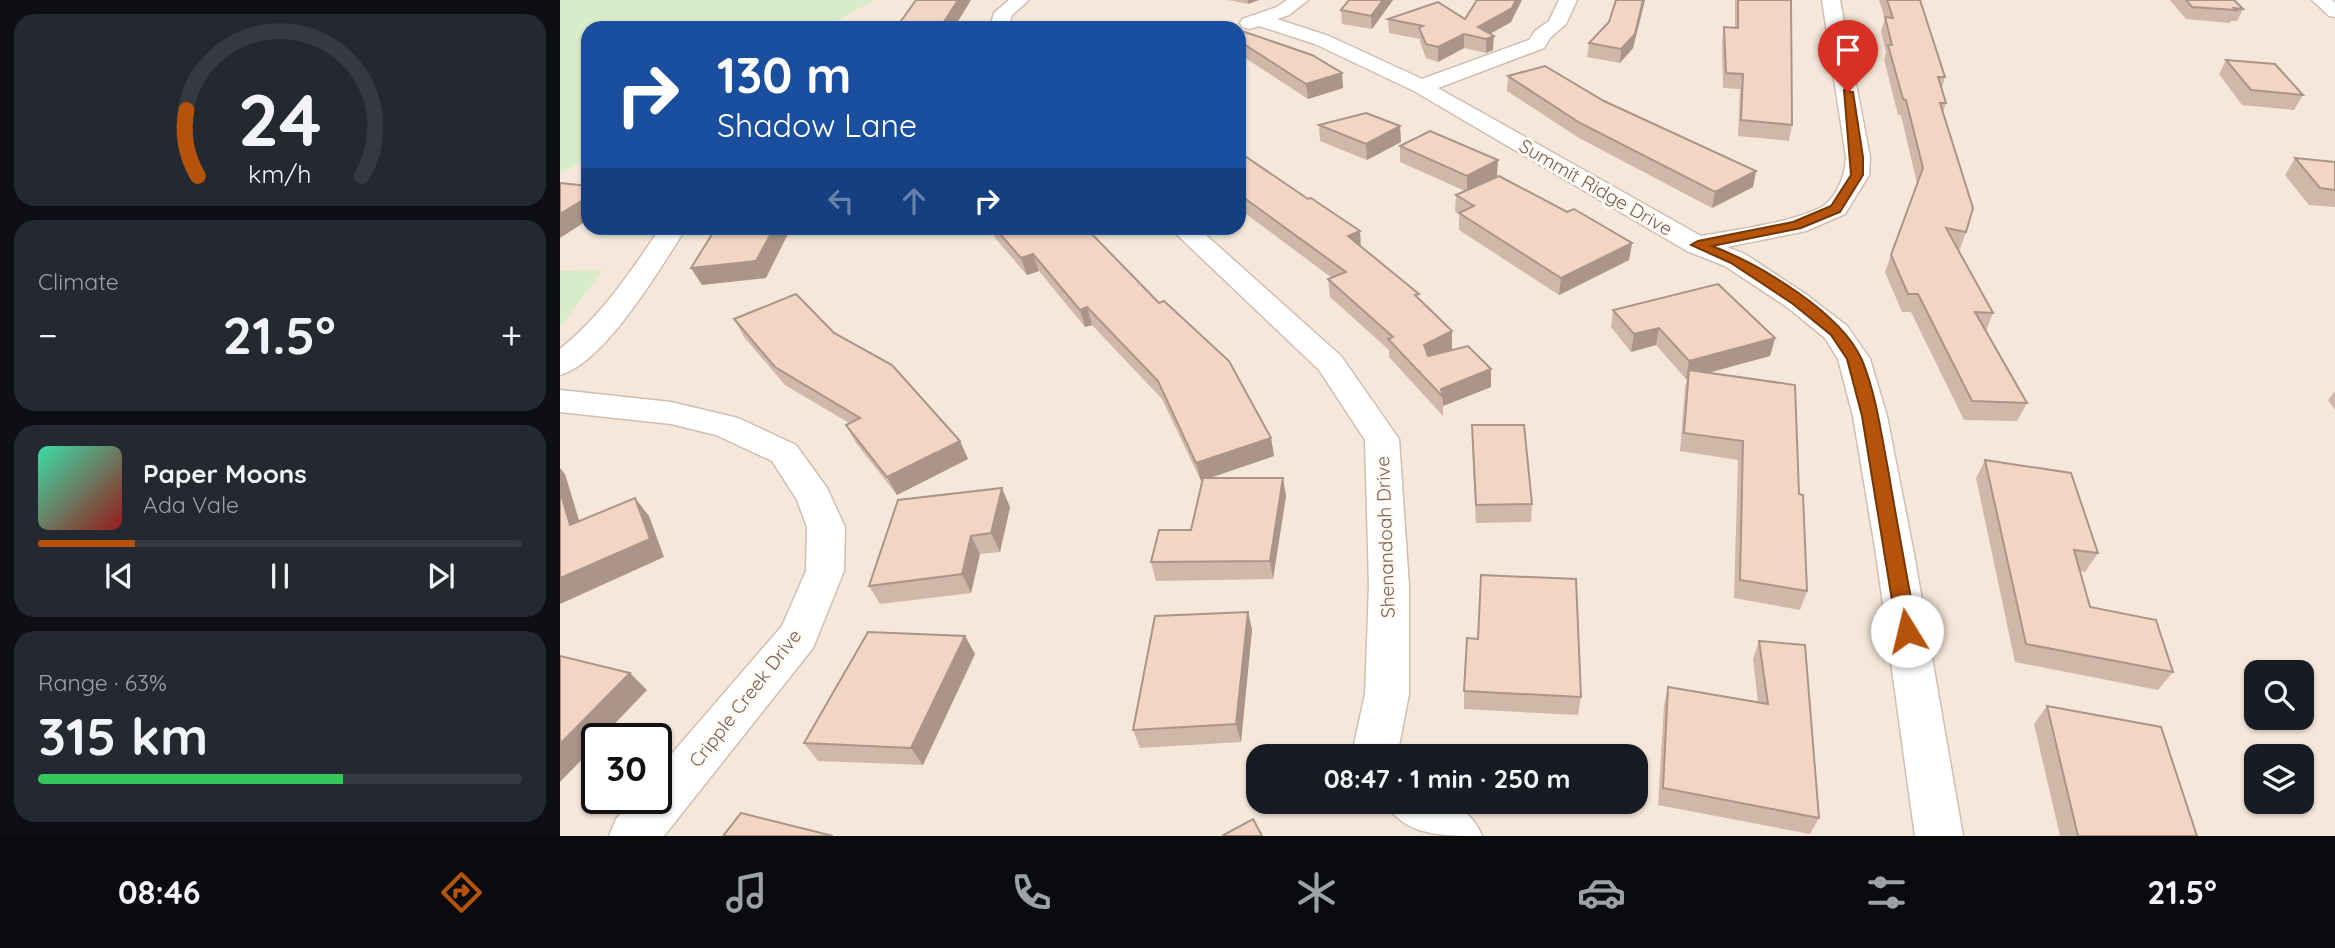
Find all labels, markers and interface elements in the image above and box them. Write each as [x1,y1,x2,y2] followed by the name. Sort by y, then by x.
[1818,20,1878,92] pin
[1829,31,1867,69] icon: arrive
[717,44,851,105] text: 130 m
[602,49,693,140] icon: right
[238,73,322,164] text: 24
[717,105,917,145] text: Shadow Lane
[1515,133,1677,241] street label: Summit Ridge Drive
[248,158,312,189] text: km/h
[822,182,860,220] icon: left
[895,182,933,220] icon: ahead
[968,182,1006,220] icon: right
[38,267,119,296] text: Climate
[223,302,336,367] text: 21.5°
[38,311,58,359] text: −
[501,311,522,359] text: +
[1370,456,1400,618] street label: Shenandoah Drive
[143,457,307,490] text: Paper Moons
[143,490,239,519] text: Ada Vale
[100,557,138,595] icon: previous
[261,557,299,595] icon: pause
[422,557,460,595] icon: next
[1870,594,1944,668] position arrow
[684,624,806,772] street label: Cripple Creek Drive
[2244,660,2314,814] map controls
[2244,660,2314,730] button: search
[38,668,167,697] text: Range · 63%
[38,703,208,768] text: 315 km
[581,723,672,814] speed limit sign: 30
[2244,744,2314,814] button: layers
[1324,762,1570,795] text: 08:47 · 1 min · 250 m
[437,868,486,917] icon: directions
[722,868,771,917] icon: music
[1007,868,1056,917] icon: phone
[1292,868,1341,917] icon: climate
[1577,868,1626,917] icon: car
[1862,868,1911,917] icon: filters
[118,872,200,912] text: 08:46
[2147,872,2217,912] text: 21.5°

